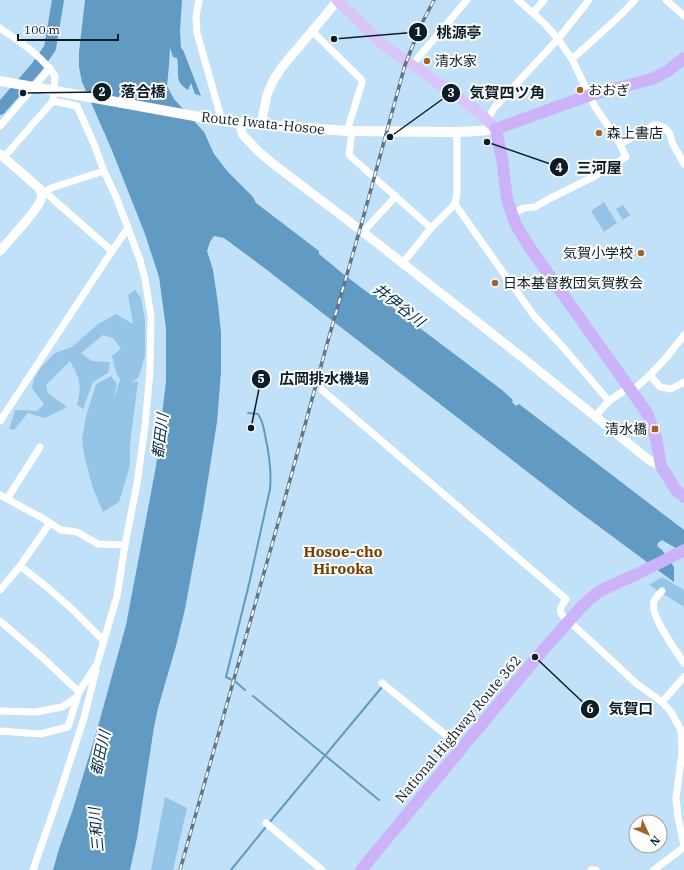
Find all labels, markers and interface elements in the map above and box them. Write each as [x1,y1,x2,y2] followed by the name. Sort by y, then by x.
[18,16,118,42] scale bar
[408,19,489,46] callout: 桃源亭
[24,22,60,37] text: 100 m
[436,23,482,42] text: 桃源亭
[414,24,422,39] text: 1
[435,52,477,70] place label: 清水家
[422,56,432,66] marker: 清水家
[92,78,173,105] callout: 落合橋
[441,79,552,106] callout: 気賀四ツ角
[588,81,630,99] place label: おおぎ
[120,82,166,101] text: 落合橋
[469,83,545,102] text: 気賀四ツ角
[98,84,106,99] text: 2
[447,85,455,100] text: 3
[575,85,585,95] marker: おおぎ
[200,108,326,138] street label: Route Iwata-Hosoe
[607,124,663,142] place label: 森上書店
[594,128,604,138] marker: 森上書店
[549,154,630,181] callout: 三河屋
[576,158,622,177] text: 三河屋
[555,160,563,175] text: 4
[563,244,633,262] place label: 気賀小学校
[636,248,646,258] marker: 気賀小学校
[503,274,643,292] place label: 日本基督教団気賀教会
[490,278,500,288] marker: 日本基督教団気賀教会
[370,279,430,332] water label: 井伊谷川
[251,366,377,393] callout: 広岡排水機場
[279,369,369,388] text: 広岡排水機場
[257,371,265,386] text: 5
[148,411,172,459] water label: 都田川
[605,420,647,438] place label: 清水橋
[650,424,660,434] marker: 清水橋
[304,542,383,578] district label: Hosoe-cho Hirooka
[391,652,525,806] street label: National Highway Route 362
[580,695,661,722] callout: 気賀口
[608,699,654,718] text: 気賀口
[586,701,594,716] text: 6
[86,727,114,777] water label: 都田川
[84,805,107,853] water label: 三和川
[628,814,668,854] north arrow
[647,833,663,849] text: N

